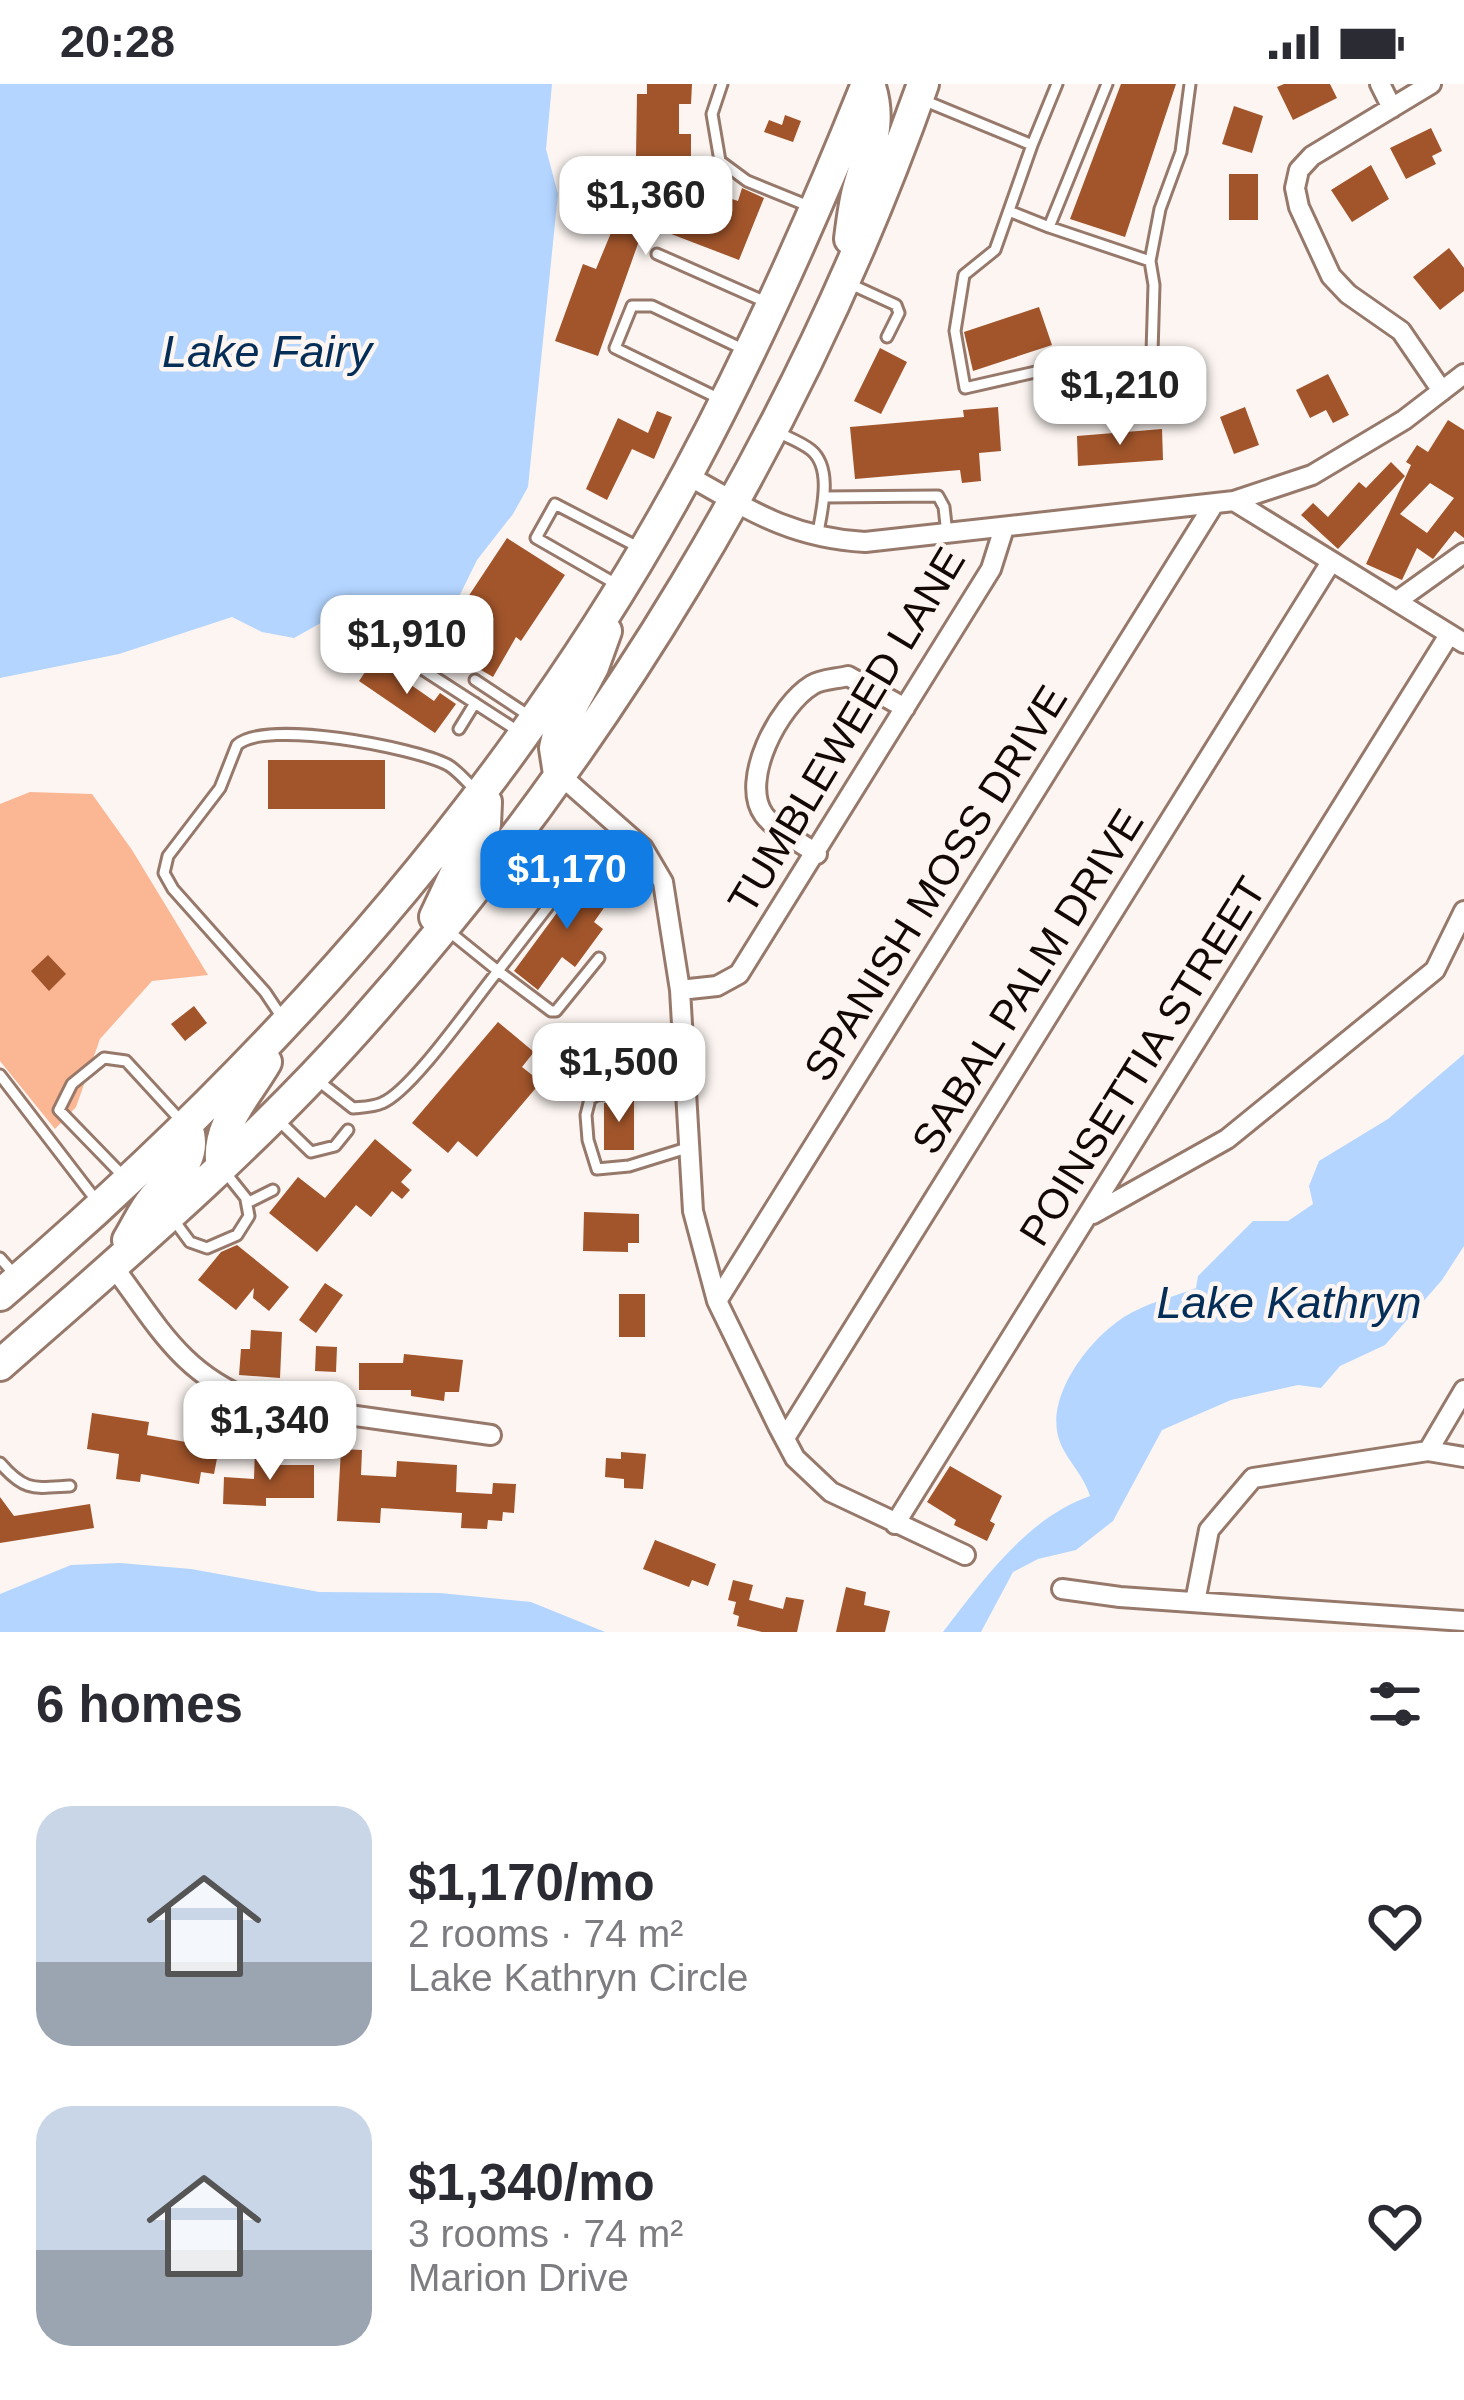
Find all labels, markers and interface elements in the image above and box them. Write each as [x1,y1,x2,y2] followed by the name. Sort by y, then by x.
[60,16,175,67] text: 20:28
[548,156,744,258] pin: $1,360
[586,173,706,216] text: $1,360
[162,326,375,377] water label: Lake Fairy
[1022,346,1218,448] pin: $1,210
[1060,363,1180,406] text: $1,210
[719,539,974,921] street label: TUMBLEWEED LANE
[309,595,505,697] pin: $1,910
[347,612,467,655] text: $1,910
[794,677,1076,1089] street label: SPANISH MOSS DRIVE
[902,801,1152,1162] street label: SABAL PALM DRIVE
[469,830,665,932] pin: $1,170
[507,847,627,890] text: $1,170
[1010,869,1275,1254] street label: POINSETTIA STREET
[521,1023,717,1125] pin: $1,500
[559,1040,679,1083] text: $1,500
[1156,1277,1422,1328] water label: Lake Kathryn
[172,1381,368,1483] pin: $1,340
[210,1398,330,1441] text: $1,340
[1362,1671,1428,1737] icon: filters
[36,1676,243,1733] text: 6 homes
[132,1854,276,1998] icon: home
[408,1854,655,1911] text: $1,170/mo
[1362,1893,1428,1959] icon: heart
[408,1912,683,1955] text: 2 rooms · 74 m²
[408,1956,748,1999] text: Lake Kathryn Circle
[132,2154,276,2298] icon: home
[408,2154,655,2211] text: $1,340/mo
[1362,2193,1428,2259] icon: heart
[408,2212,683,2255] text: 3 rooms · 74 m²
[408,2256,629,2299] text: Marion Drive

